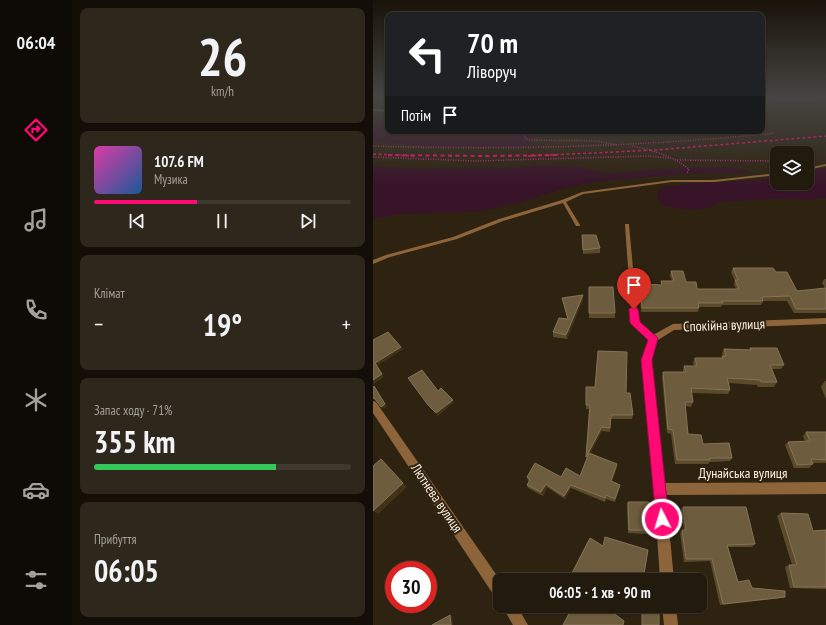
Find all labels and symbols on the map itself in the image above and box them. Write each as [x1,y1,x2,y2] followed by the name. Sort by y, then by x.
[617,268,651,309] pin
[683,315,765,335] street label: Спокійна вулиця
[407,459,467,536] street label: Лютнева вулиця
[699,464,787,482] street label: Дунайська вулиця
[641,498,683,540] position arrow
[385,561,437,613] speed limit sign: 30

